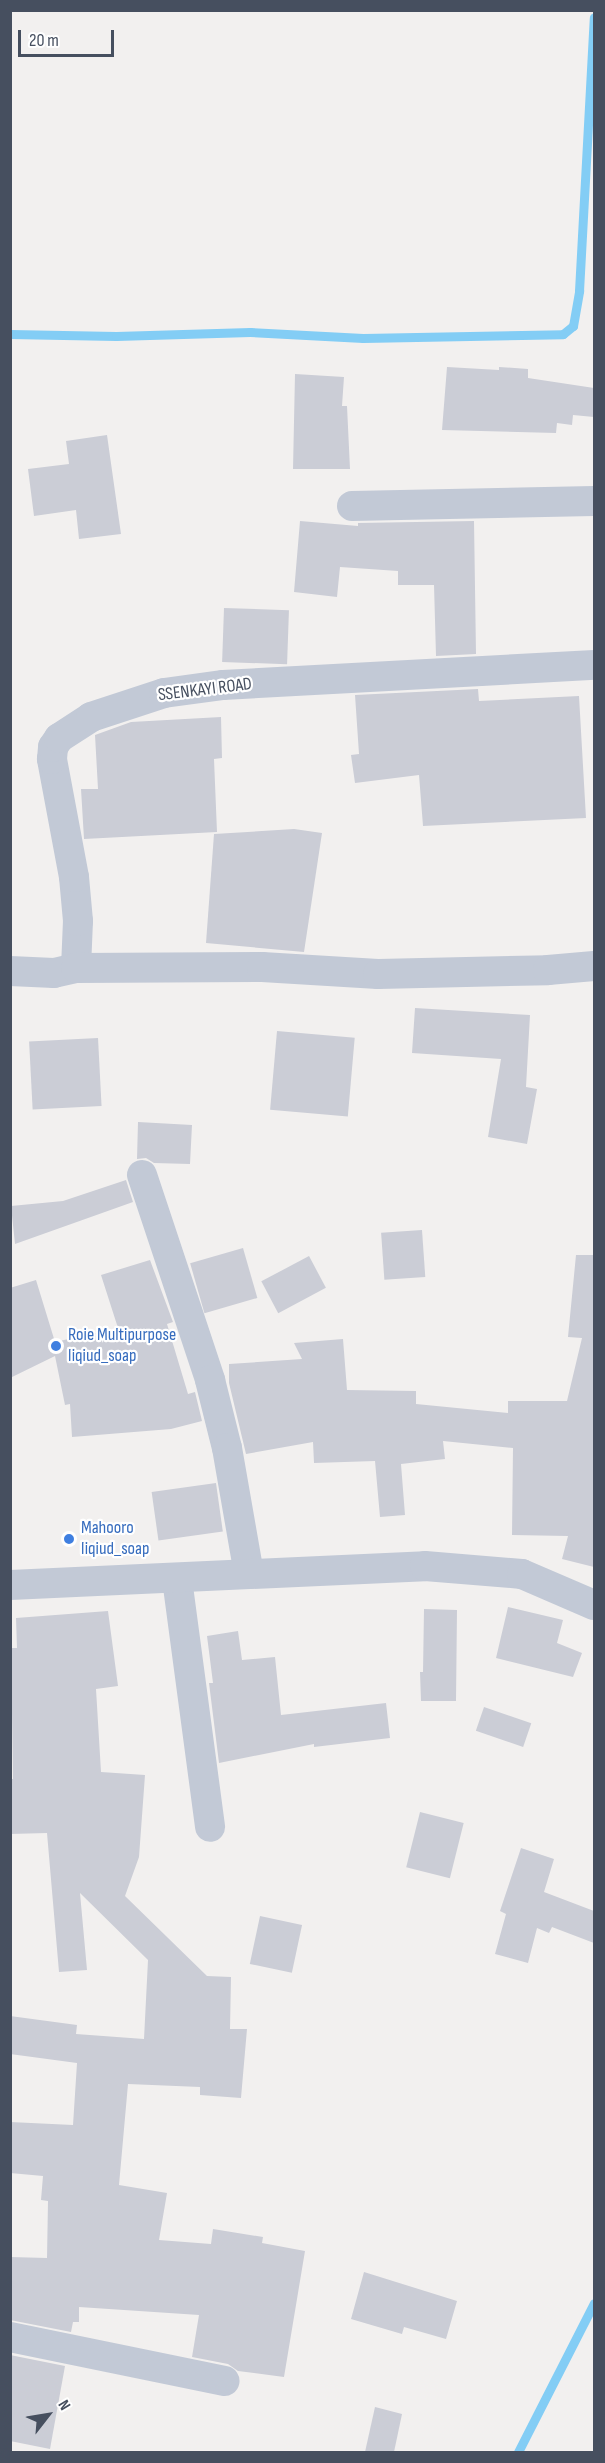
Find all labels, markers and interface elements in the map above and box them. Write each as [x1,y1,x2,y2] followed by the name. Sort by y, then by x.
[21,18,117,56] scale bar
[29,30,59,51] text: 20 m
[157,674,253,706] street label: SSENKAYI ROAD
[68,1325,176,1368] place label: Roie Multipurpose liqiud_soap
[49,1339,63,1353] marker: Roie Multipurpose liqiud_soap
[81,1518,149,1561] place label: Mahooro liqiud_soap
[62,1532,76,1546] marker: Mahooro liqiud_soap
[18,2385,78,2445] north arrow
[54,2397,74,2414] text: N

